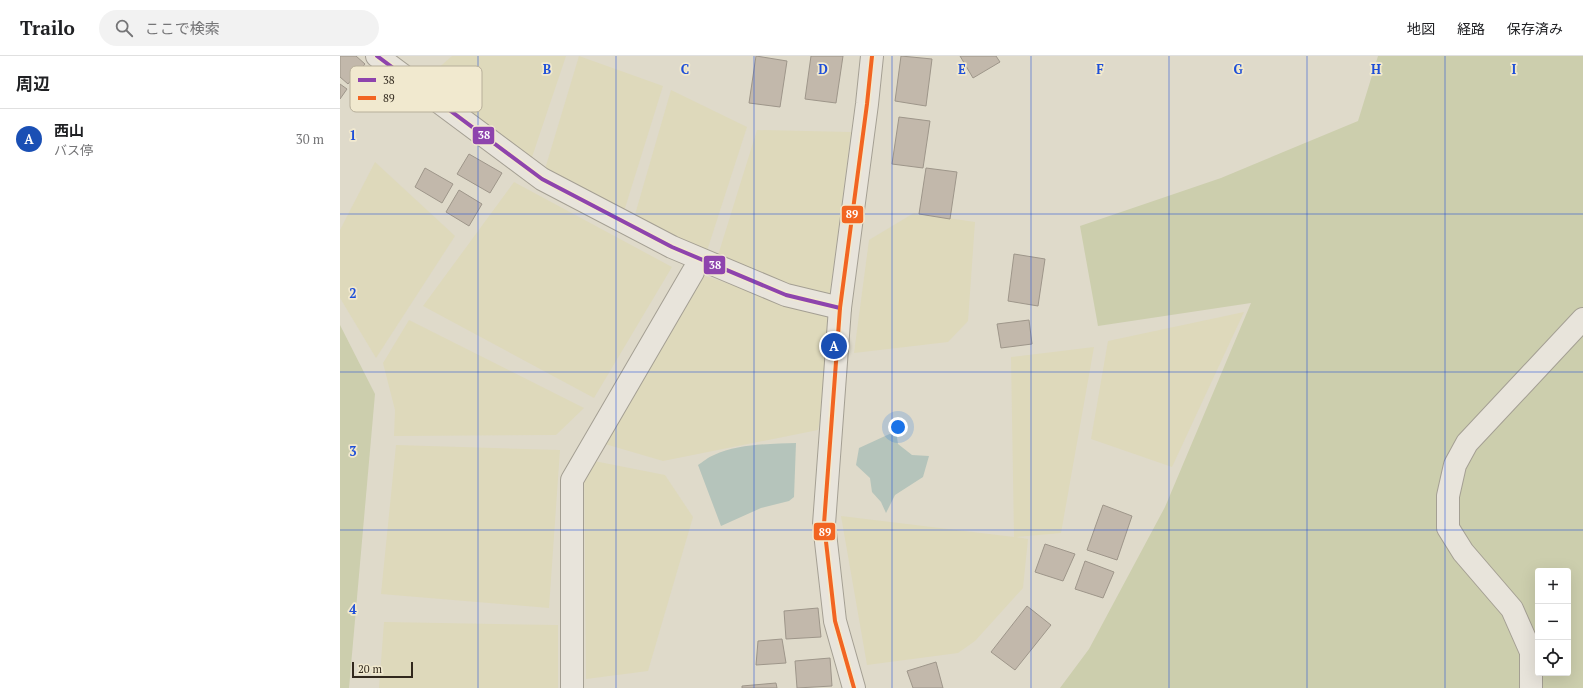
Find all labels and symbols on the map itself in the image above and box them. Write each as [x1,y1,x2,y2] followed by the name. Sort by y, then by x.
[543,60,551,78] text: B
[681,60,689,78] text: C
[818,60,828,78] text: D
[958,60,966,78] text: E
[1096,60,1104,78] text: F
[1233,60,1243,78] text: G
[1371,60,1381,78] text: H
[1512,60,1517,78] text: I
[350,66,482,112] legend
[383,73,395,87] text: 38
[383,91,395,105] text: 89
[349,126,357,144] text: 1
[472,126,495,145] line badge: 38
[478,128,490,142] text: 38
[841,205,864,224] line badge: 89
[846,207,858,221] text: 89
[703,255,726,275] line badge: 38
[709,258,721,272] text: 38
[349,284,357,302] text: 2
[821,331,847,361] pin: A
[888,417,908,437] your location
[349,442,357,460] text: 3
[813,522,836,541] line badge: 89
[819,525,831,539] text: 89
[349,600,357,618] text: 4
[352,660,413,679] scale bar

